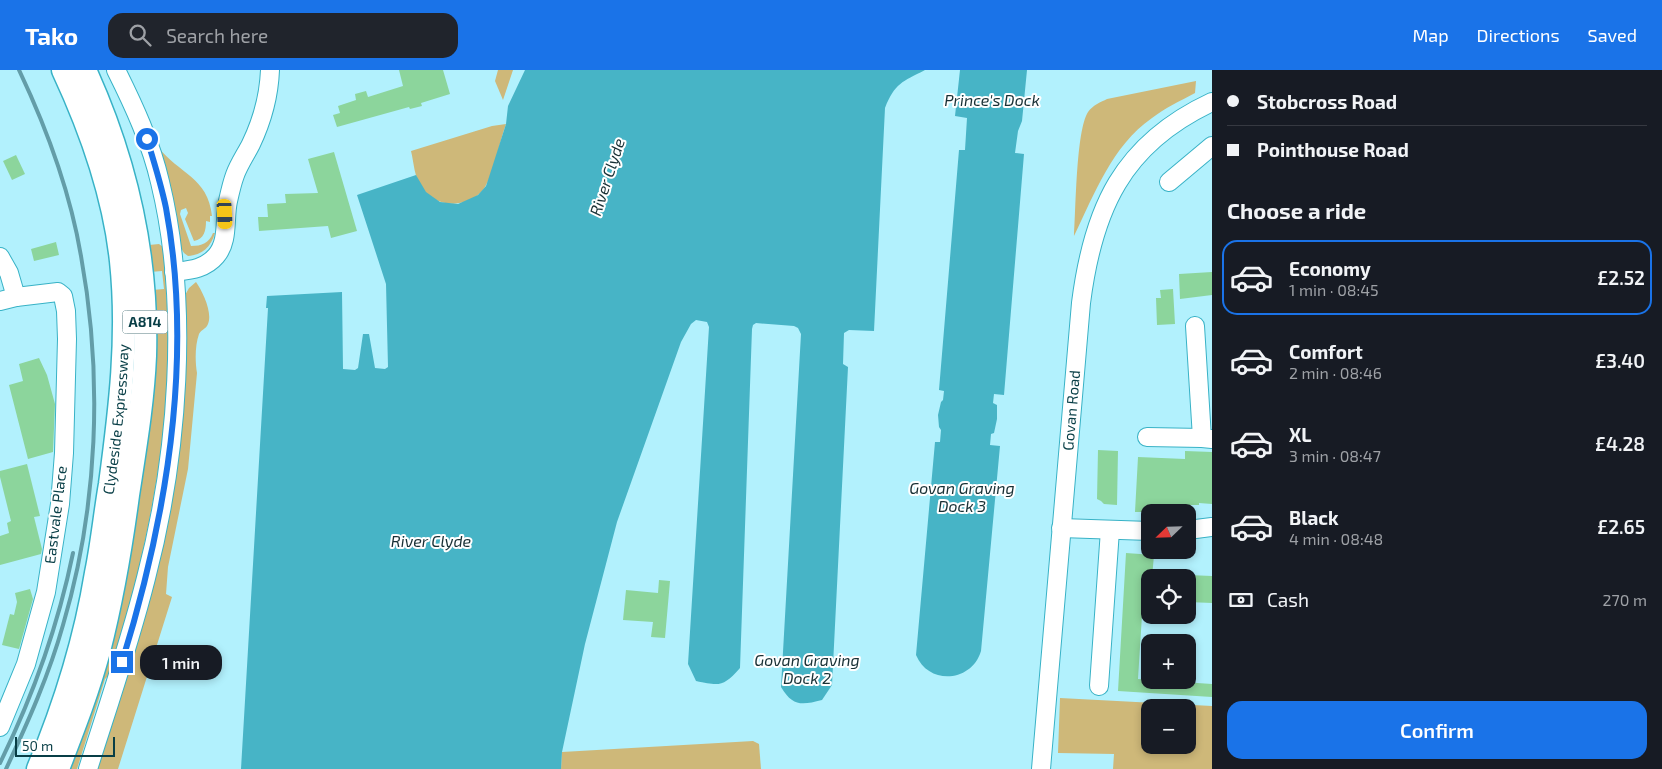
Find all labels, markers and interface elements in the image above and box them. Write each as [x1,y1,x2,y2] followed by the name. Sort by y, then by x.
[108,13,458,58] search box
[25,21,78,50] text: Tako
[126,21,154,49] icon: search
[166,24,268,47] text: Search here
[1412,24,1449,46] text: Map
[1477,24,1560,46] text: Directions
[1588,24,1637,46] text: Saved
[944,90,1040,109] water label: Prince's Dock
[1257,90,1397,113] text: Stobcross Road
[136,128,158,150] route start
[585,135,629,218] water label: River Clyde
[1257,138,1409,161] text: Pointhouse Road
[1227,197,1366,223] text: Choose a ride
[216,199,233,229] car
[1229,255,1274,300] icon: car
[1289,257,1371,280] text: Economy
[1597,266,1645,289] text: £2.52
[1289,280,1379,299] text: 1 min · 08:45
[122,310,168,334] road number: A814
[1229,338,1274,383] icon: car
[1289,340,1363,363] text: Comfort
[98,344,132,496] street label: Clydeside Expressway
[1595,349,1645,372] text: £3.40
[1289,363,1382,382] text: 2 min · 08:46
[1058,369,1083,451] street label: Govan Road
[1229,421,1274,466] icon: car
[1289,423,1311,446] text: XL
[1595,432,1645,455] text: £4.28
[1289,446,1381,465] text: 3 min · 08:47
[40,465,70,565] street label: Eastvale Place
[909,478,1015,515] water label: Govan Graving Dock 3
[1141,504,1196,559] north arrow
[1141,504,1196,754] map controls
[1229,504,1274,549] icon: car
[1289,506,1339,529] text: Black
[1597,515,1645,538] text: £2.65
[1289,529,1383,548] text: 4 min · 08:48
[391,531,472,551] water label: River Clyde
[1141,569,1196,624] button: locate
[1227,586,1255,614] icon: cash
[1267,588,1309,611] text: Cash
[1603,590,1647,609] text: 270 m
[1141,634,1196,689] button: +
[140,644,222,680] callout: 1 min
[754,650,860,687] water label: Govan Graving Dock 2
[111,651,133,673] route end
[162,653,200,672] text: 1 min
[1141,699,1196,754] button: −
[1227,701,1647,759] button: Confirm
[15,734,115,757] scale bar
[22,737,53,754] text: 50 m

